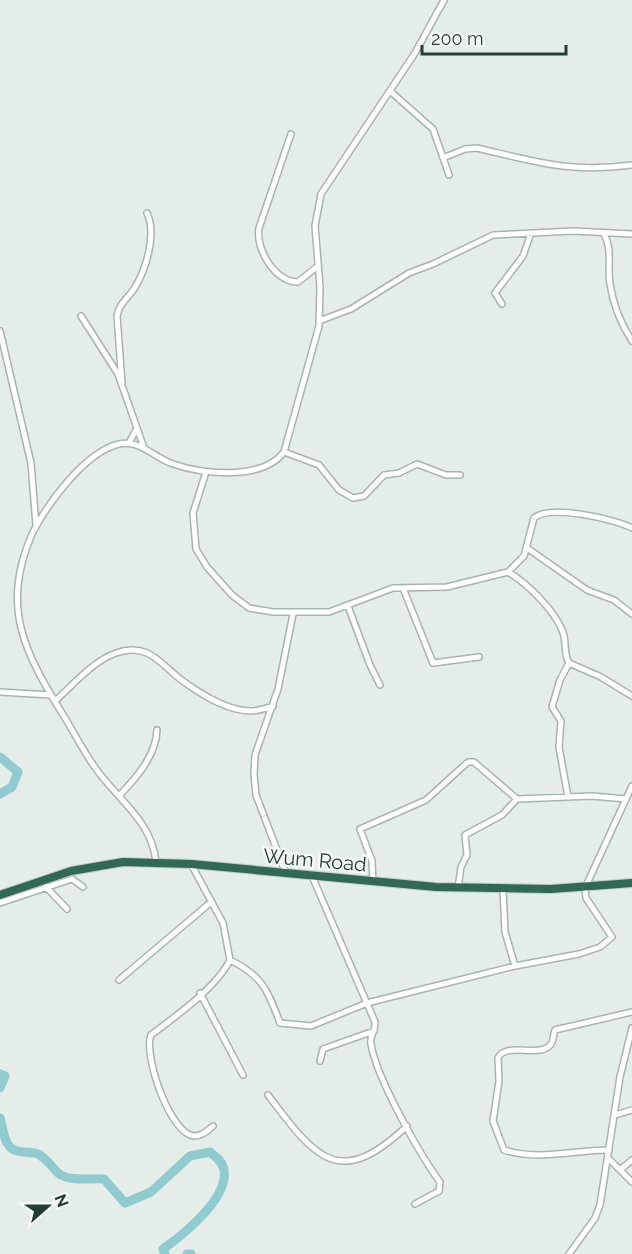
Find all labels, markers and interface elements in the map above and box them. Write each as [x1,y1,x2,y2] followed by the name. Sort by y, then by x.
[422,18,566,56] scale bar
[431,28,484,49] text: 200 m
[262,844,368,876] street label: Wum Road
[18,1176,78,1236] north arrow
[50,1192,73,1210] text: N

